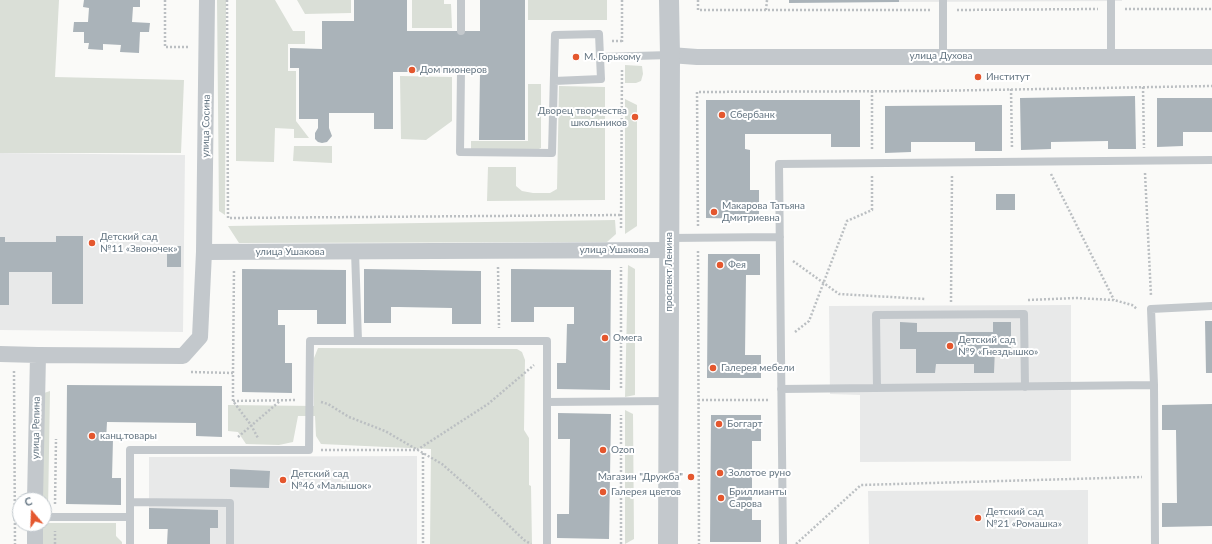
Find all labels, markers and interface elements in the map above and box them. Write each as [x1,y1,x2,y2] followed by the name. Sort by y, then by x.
[910,50,972,62] street label: улица Духова
[584,51,641,63] place label: М. Горькому
[571,52,581,62] marker: М. Горькому
[420,64,487,76] place label: Дом пионеров
[407,65,417,75] marker: Дом пионеров
[986,71,1030,83] place label: Институт
[973,72,983,82] marker: Институт
[199,94,213,158] street label: улица Сосина
[538,105,627,128] place label: Дворец творчества школьников
[730,109,775,121] place label: Сбербанк
[717,110,727,120] marker: Сбербанк
[630,112,640,122] marker: Дворец творчества школьников
[722,200,805,224] place label: Макарова Татьяна Дмитриевна
[709,207,719,217] marker: Макарова Татьяна Дмитриевна
[100,231,178,254] place label: Детский сад №11 «Звоночек»
[663,232,675,312] street label: проспект Ленина
[87,238,97,248] marker: Детский сад №11 «Звоночек»
[579,244,649,256] street label: улица Ушакова
[255,246,325,258] street label: улица Ушакова
[728,259,746,271] place label: Фея
[715,260,725,270] marker: Фея
[613,332,642,344] place label: Омега
[600,333,610,343] marker: Омега
[958,334,1038,358] place label: Детский сад №9 «Гнездышко»
[945,341,955,351] marker: Детский сад №9 «Гнездышко»
[721,362,794,374] place label: Галерея мебели
[708,363,718,373] marker: Галерея мебели
[29,396,43,460] street label: улица Репина
[727,418,763,430] place label: Боггарт
[714,419,724,429] marker: Боггарт
[100,430,157,442] place label: канц.товары
[87,431,97,441] marker: канц.товары
[611,444,635,456] place label: Ozon
[598,445,608,455] marker: Ozon
[728,467,791,479] place label: Золотое руно
[291,468,372,492] place label: Детский сад №46 «Малышок»
[715,468,725,478] marker: Золотое руно
[598,471,683,483] place label: Магазин "Дружба"
[686,472,696,482] marker: Магазин "Дружба"
[278,475,288,485] marker: Детский сад №46 «Малышок»
[611,486,681,498] place label: Галерея цветов
[729,486,787,510] place label: Бриллианты Сарова
[598,487,608,497] marker: Галерея цветов
[12,492,52,532] north arrow
[716,493,726,503] marker: Бриллианты Сарова
[23,494,34,508] text: С
[986,506,1062,530] place label: Детский сад №21 «Ромашка»
[973,513,983,523] marker: Детский сад №21 «Ромашка»

